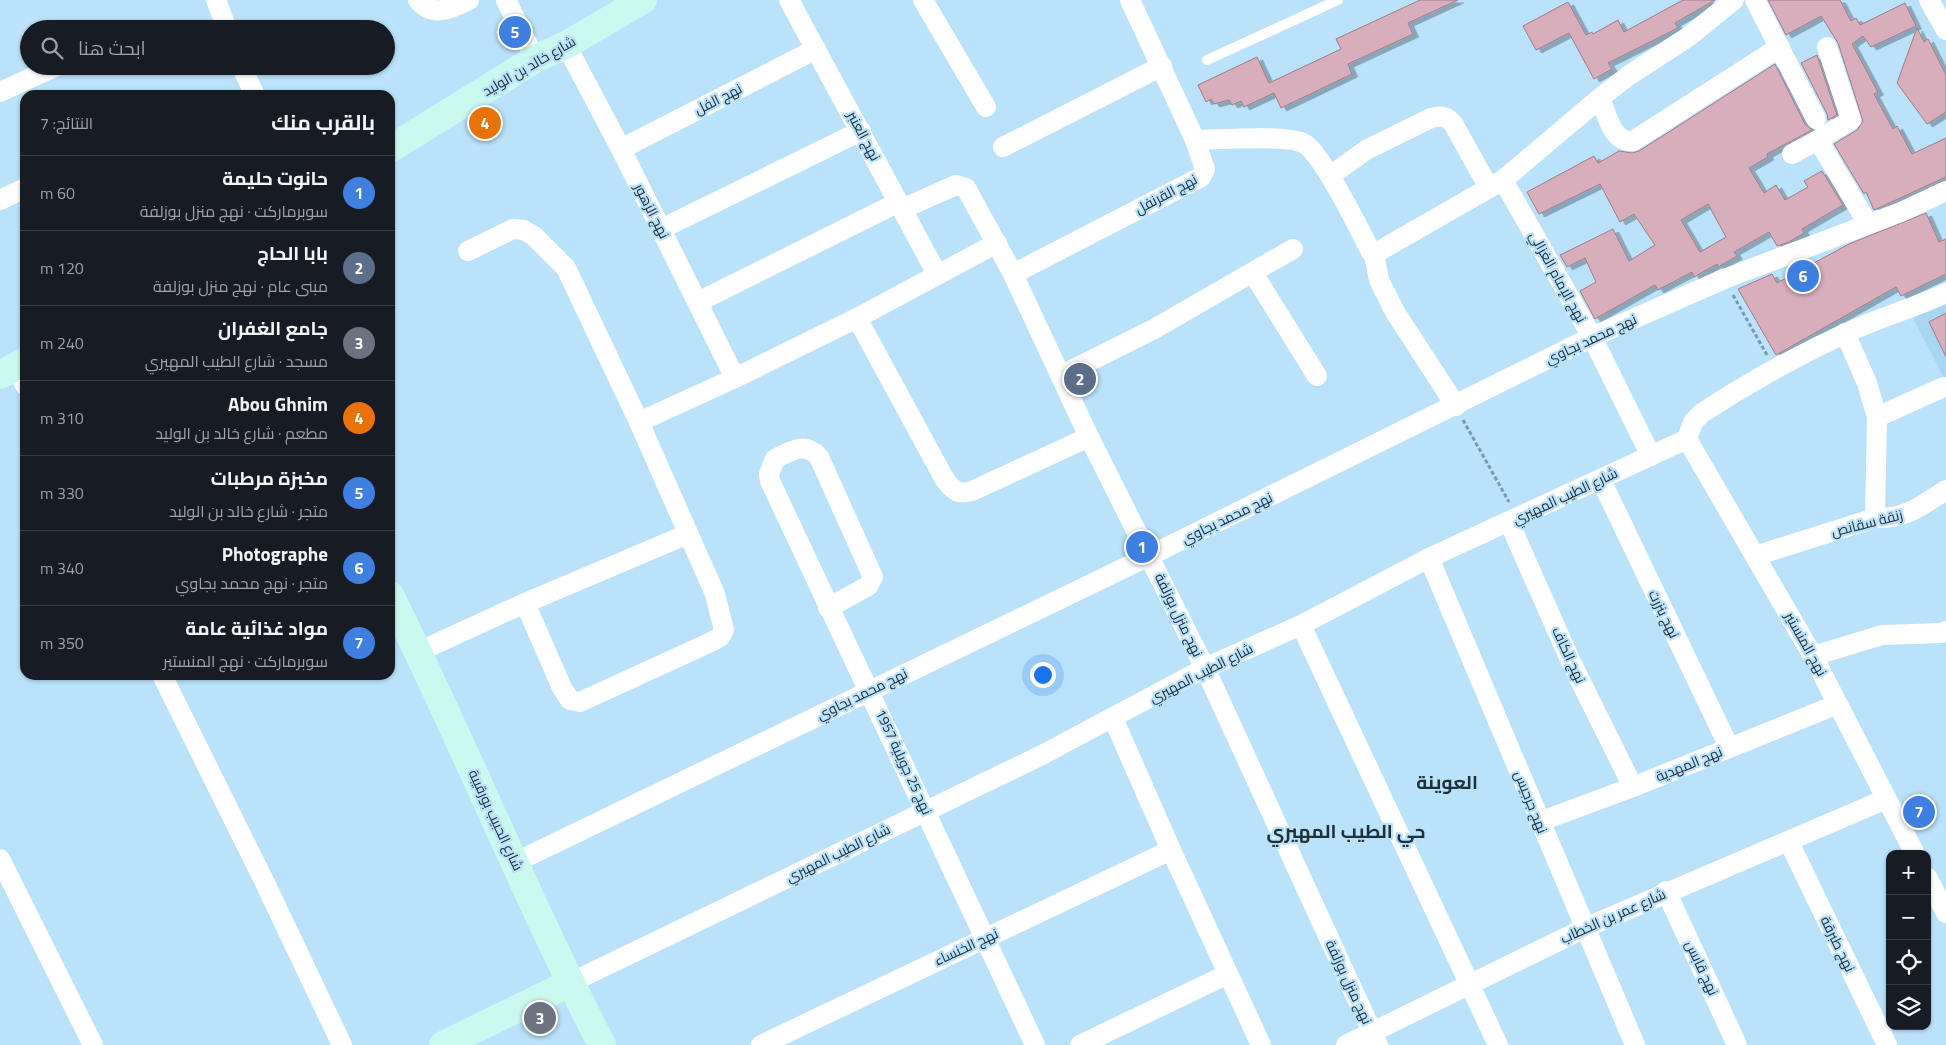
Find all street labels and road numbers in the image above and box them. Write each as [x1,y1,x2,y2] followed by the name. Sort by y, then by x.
[478,30,579,101] street label: شارع خالد بن الوليد
[690,78,745,120] street label: نهج الفل
[842,106,886,164] street label: نهج العنبر
[1131,168,1201,219] street label: نهج القرنفل
[629,179,675,242] street label: نهج الزهور
[1523,227,1592,327] street label: نهج الإمام الغزالي
[1542,308,1641,371] street label: نهج محمد بجاوي
[1509,462,1622,531] street label: شارع الطيب المهيري
[1178,486,1277,550] street label: نهج محمد بجاوي
[1829,503,1905,542] street label: زنقة سقانص
[1150,569,1209,660] street label: نهج منزل بوزلفة
[1644,586,1685,642] street label: نهج بنزرت
[1780,607,1833,680] street label: نهج المنستير
[1547,623,1592,687] street label: نهج الكاف
[1145,637,1257,710] street label: شارع الطيب المهيري
[813,662,912,726] street label: نهج محمد بجاوي
[871,706,938,818] street label: نهج 25 جويلية 1957
[1652,741,1725,786] street label: نهج المهدية
[464,766,529,874] street label: شارع الحبيب بورقيبة
[1509,767,1554,836] street label: نهج جرجيس
[782,818,895,889] street label: شارع الطيب المهيري
[1557,883,1669,948] street label: شارع عمر بن الخطاب
[1816,912,1861,975] street label: نهج طبرقة
[930,922,1001,971] street label: نهج الخنساء
[1321,936,1378,1027] street label: نهج منزل بوزلفة
[1681,937,1724,999] street label: نهج قابس

